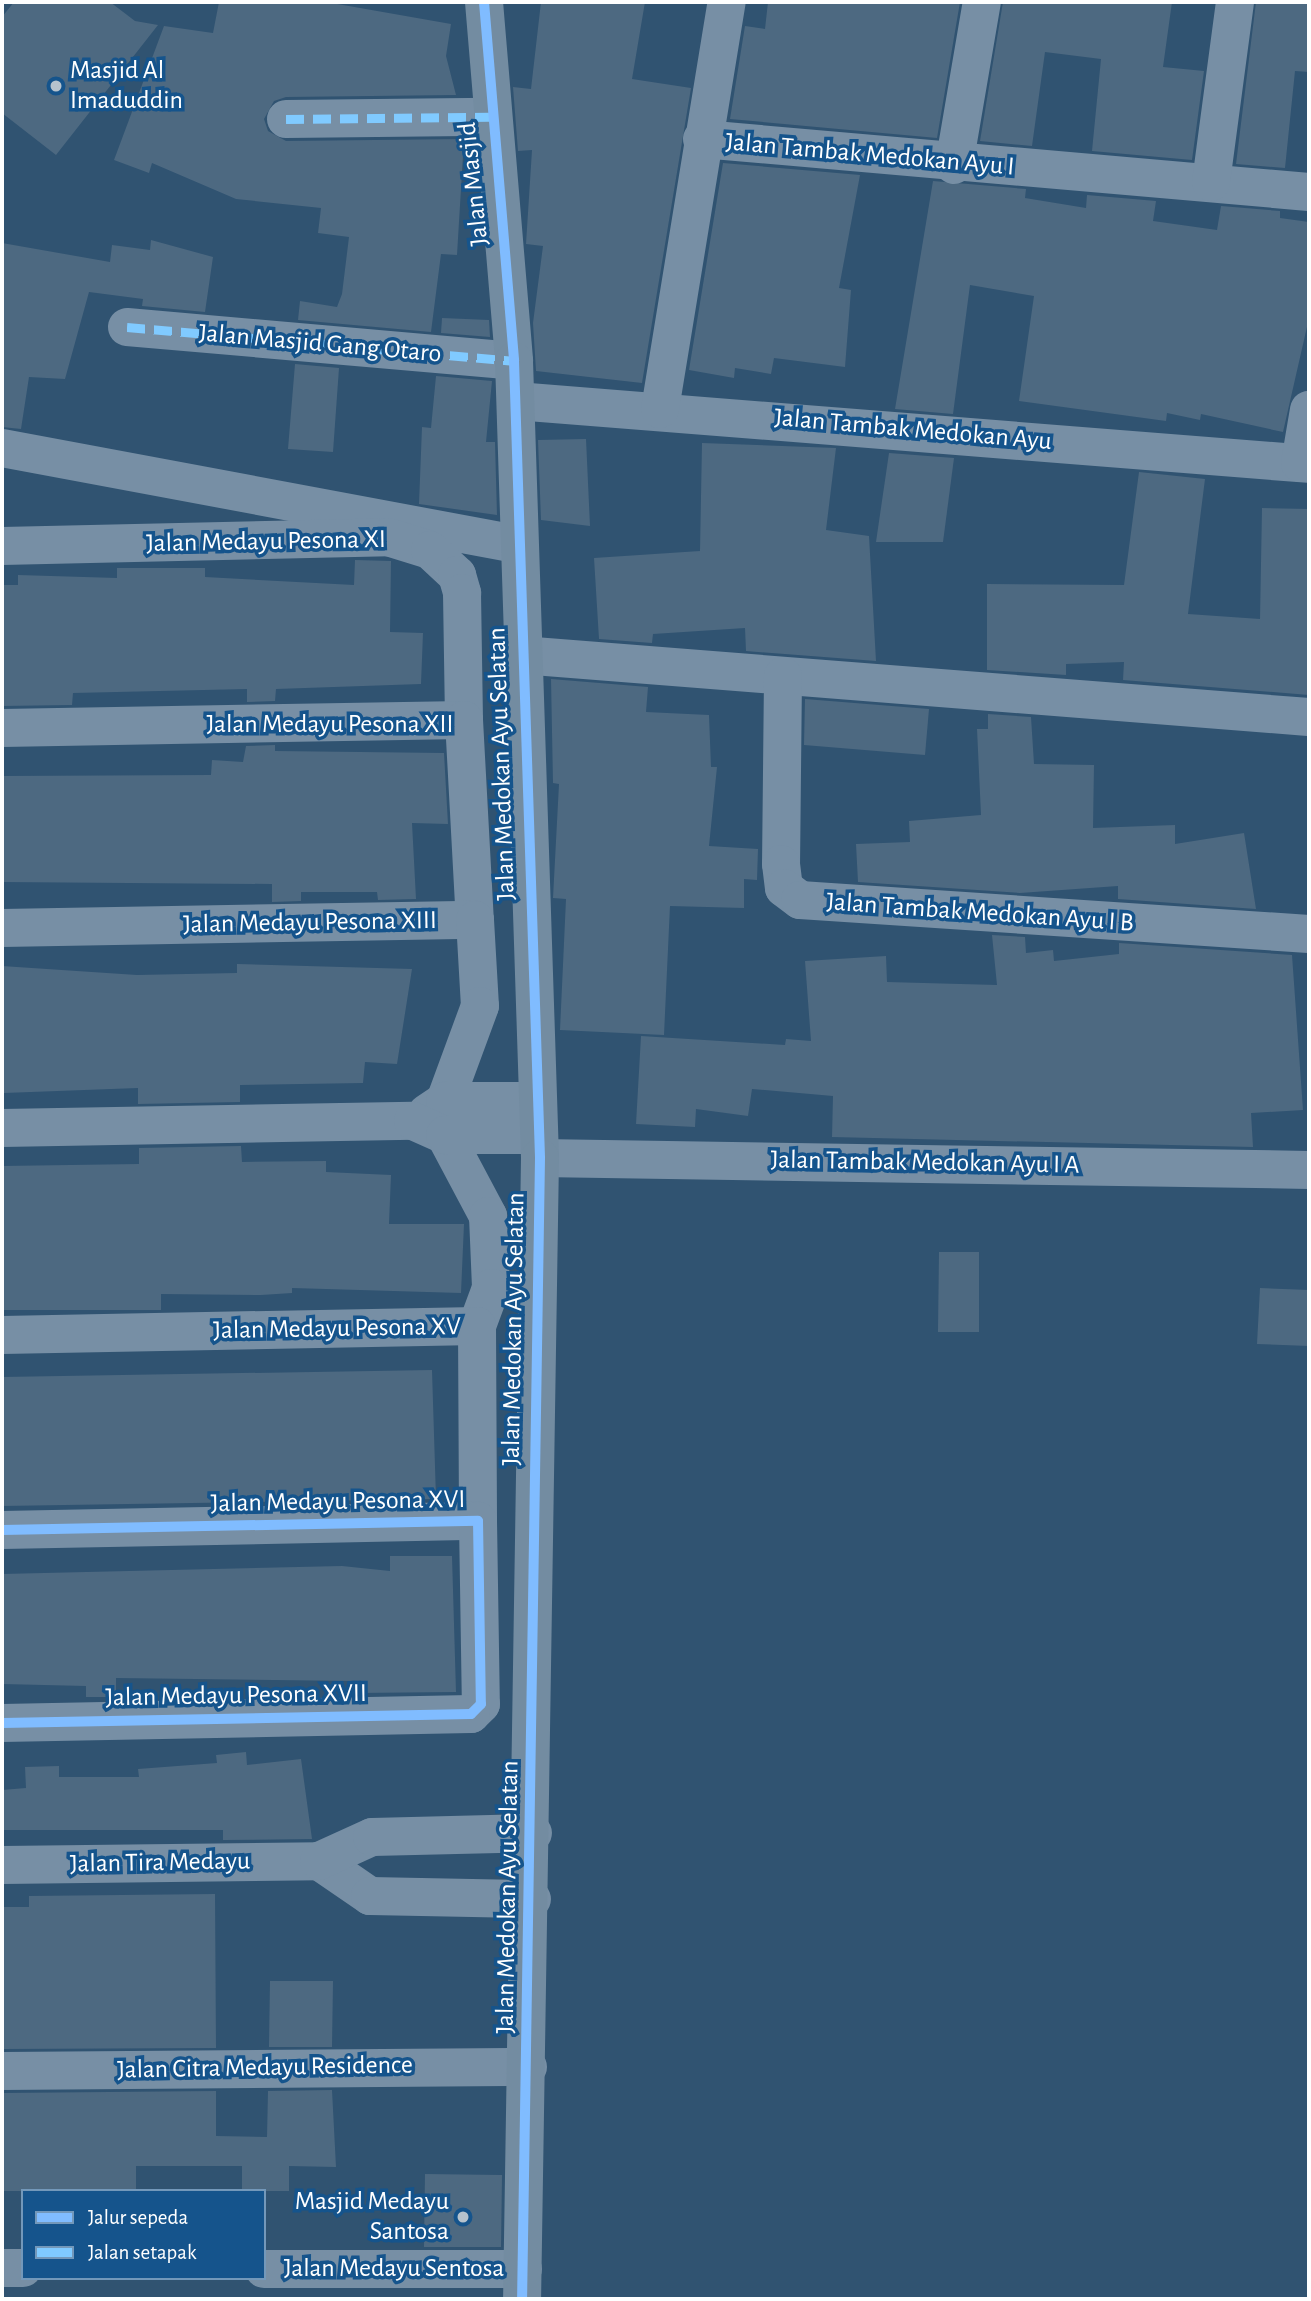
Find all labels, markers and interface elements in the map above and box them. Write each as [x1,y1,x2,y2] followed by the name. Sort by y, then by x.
[70,55,183,116] place label: Masjid Al Imaduddin
[48,78,64,94] marker: Masjid Al Imaduddin
[452,121,496,247] street label: Jalan Masjid
[724,127,1016,183] street label: Jalan Tambak Medokan Ayu I
[197,318,443,370] street label: Jalan Masjid Gang Otaro
[773,402,1053,458] street label: Jalan Tambak Medokan Ayu
[146,524,386,560] street label: Jalan Medayu Pesona XI
[482,627,522,901] street label: Jalan Medokan Ayu Selatan
[207,709,453,741] street label: Jalan Medayu Pesona XII
[825,887,1135,939] street label: Jalan Tambak Medokan Ayu I B
[183,905,437,941] street label: Jalan Medayu Pesona XIII
[770,1145,1080,1181] street label: Jalan Tambak Medokan Ayu I A
[496,1192,532,1466] street label: Jalan Medokan Ayu Selatan
[213,1311,461,1347] street label: Jalan Medayu Pesona XV
[210,1484,466,1520] street label: Jalan Medayu Pesona XVI
[105,1678,367,1714] street label: Jalan Medayu Pesona XVII
[490,1760,526,2034] street label: Jalan Medokan Ayu Selatan
[70,1846,250,1880] street label: Jalan Tira Medayu
[117,2050,413,2086] street label: Jalan Citra Medayu Residence
[295,2186,449,2248] place label: Masjid Medayu Santosa
[21,2189,266,2280] legend
[88,2207,188,2228] text: Jalur sepeda
[455,2209,471,2225] marker: Masjid Medayu Santosa
[88,2242,197,2263] text: Jalan setapak
[284,2253,504,2285] street label: Jalan Medayu Sentosa

